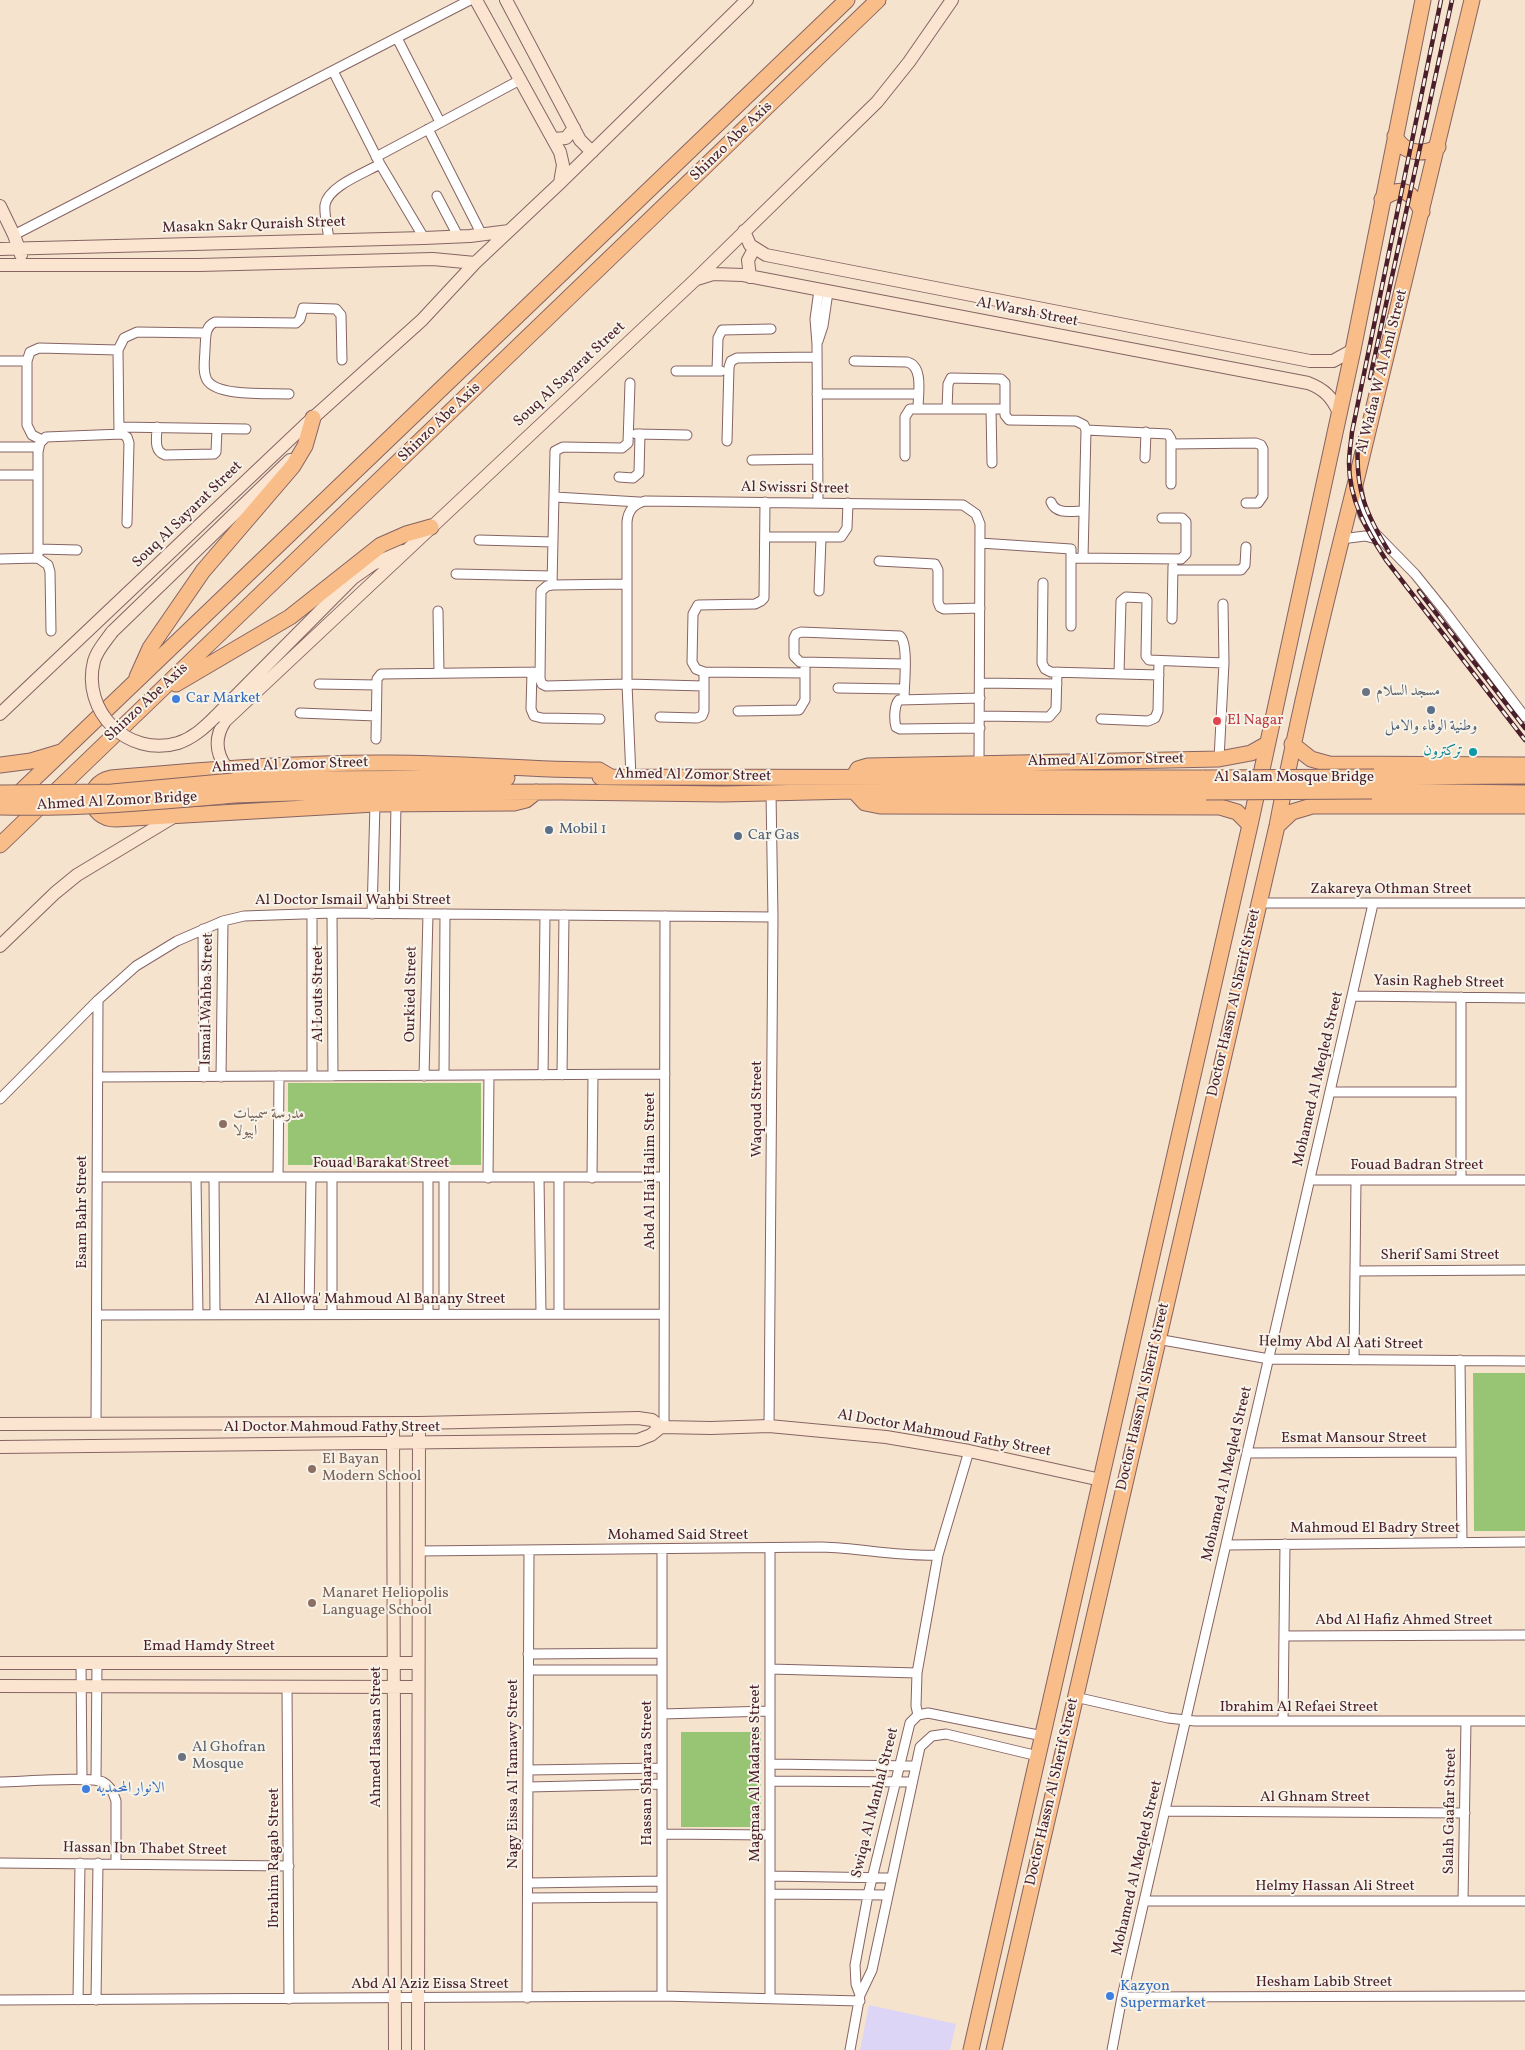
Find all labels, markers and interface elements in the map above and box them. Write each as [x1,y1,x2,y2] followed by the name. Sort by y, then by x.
[687,98,777,186] street label: Shinzo Abe Axis
[162,214,346,238] street label: Masakn Sakr Quraish Street
[1354,288,1412,456] street label: Al Wafaa W Al Aml Street
[974,294,1080,332] street label: Al Warsh Street
[510,319,630,431] street label: Souq Al Sayarat Street
[395,379,485,467] street label: Shinzo Abe Axis
[129,458,247,572] street label: Souq Al Sayarat Street
[741,479,849,499] street label: Al Swissri Street
[102,660,192,746] street label: Shinzo Abe Axis
[1376,683,1440,701] place label: مسجد السلام
[1360,686,1372,698] marker: مسجد السلام
[186,690,261,708] place label: Car Market
[170,693,182,705] marker: Car Market
[1425,704,1437,716] marker: وطنية الوفاء والامل
[1227,712,1284,730] place label: El Nagar
[1211,715,1223,727] marker: El Nagar
[1385,718,1477,736] place label: وطنية الوفاء والامل
[1423,743,1463,761] place label: تركترون
[1467,746,1479,758] marker: تركترون
[1028,751,1184,771] street label: Ahmed Al Zomor Street
[211,754,369,778] street label: Ahmed Al Zomor Street
[615,766,771,786] street label: Ahmed Al Zomor Street
[1214,769,1374,787] street label: Al Salam Mosque Bridge
[36,789,198,815] street label: Ahmed Al Zomor Bridge
[559,821,607,839] place label: Mobil 1
[543,824,555,836] marker: Mobil 1
[748,827,799,845] place label: Car Gas
[732,830,744,842] marker: Car Gas
[1310,881,1472,899] street label: Zakareya Othman Street
[255,892,451,910] street label: Al Doctor Ismail Wahbi Street
[1205,907,1265,1099] street label: Doctor Hassn Al Sherif Street
[198,932,218,1066] street label: Ismail Wahba Street
[310,946,328,1042] street label: Al Louts Street
[402,946,422,1042] street label: Ourkied Street
[1373,973,1505,993] street label: Yasin Ragheb Street
[1290,990,1348,1168] street label: Mohamed Al Meqled Street
[749,1061,767,1157] street label: Waqoud Street
[642,1092,660,1250] street label: Abd Al Hai Halim Street
[233,1106,304,1141] place label: مدرسة سمبيات ابيولا
[217,1118,229,1130] marker: مدرسة سمبيات ابيولا
[74,1155,92,1269] street label: Esam Bahr Street
[313,1155,449,1173] street label: Fouad Barakat Street
[1350,1157,1484,1175] street label: Fouad Badran Street
[1380,1247,1500,1265] street label: Sherif Sami Street
[254,1291,506,1309] street label: Al Allowa' Mahmoud Al Banany Street
[1114,1301,1174,1493] street label: Doctor Hassn Al Sherif Street
[1258,1334,1424,1354] street label: Helmy Abd Al Aati Street
[1199,1385,1257,1563] street label: Mohamed Al Meqled Street
[836,1406,1052,1462] street label: Al Doctor Mahmoud Fathy Street
[224,1419,440,1437] street label: Al Doctor Mahmoud Fathy Street
[1281,1430,1427,1448] street label: Esmat Mansour Street
[322,1451,421,1486] place label: El Bayan Modern School
[306,1463,318,1475] marker: El Bayan Modern School
[1290,1520,1460,1538] street label: Mahmoud El Badry Street
[608,1527,748,1545] street label: Mohamed Said Street
[322,1585,449,1620] place label: Manaret Heliopolis Language School
[306,1597,318,1609] marker: Manaret Heliopolis Language School
[1315,1612,1493,1630] street label: Abd Al Hafiz Ahmed Street
[143,1638,275,1656] street label: Emad Hamdy Street
[368,1666,386,1808] street label: Ahmed Hassan Street
[505,1679,523,1869] street label: Nagy Eissa Al Tamawy Street
[747,1684,765,1862] street label: Magmaa Al Madares Street
[1023,1696,1083,1888] street label: Doctor Hassn Al Sherif Street
[1220,1699,1378,1717] street label: Ibrahim Al Refaei Street
[639,1700,657,1846] street label: Hassan Sharara Street
[849,1726,903,1880] street label: Swiqa Al Manhal Street
[192,1739,266,1774] place label: Al Ghofran Mosque
[1441,1747,1461,1875] street label: Salah Gaafar Street
[176,1751,188,1763] marker: Al Ghofran Mosque
[1109,1779,1167,1957] street label: Mohamed Al Meqled Street
[96,1780,164,1798] place label: الانوار المحمديه
[80,1783,92,1795] marker: الانوار المحمديه
[266,1788,284,1928] street label: Ibrahim Ragab Street
[1260,1789,1370,1807] street label: Al Ghnam Street
[63,1840,227,1860] street label: Hassan Ibn Thabet Street
[1255,1878,1415,1896] street label: Helmy Hassan Ali Street
[1256,1974,1392,1992] street label: Hesham Labib Street
[351,1976,509,1994] street label: Abd Al Aziz Eissa Street
[1120,1978,1206,2013] place label: Kazyon Supermarket
[1104,1990,1116,2002] marker: Kazyon Supermarket

